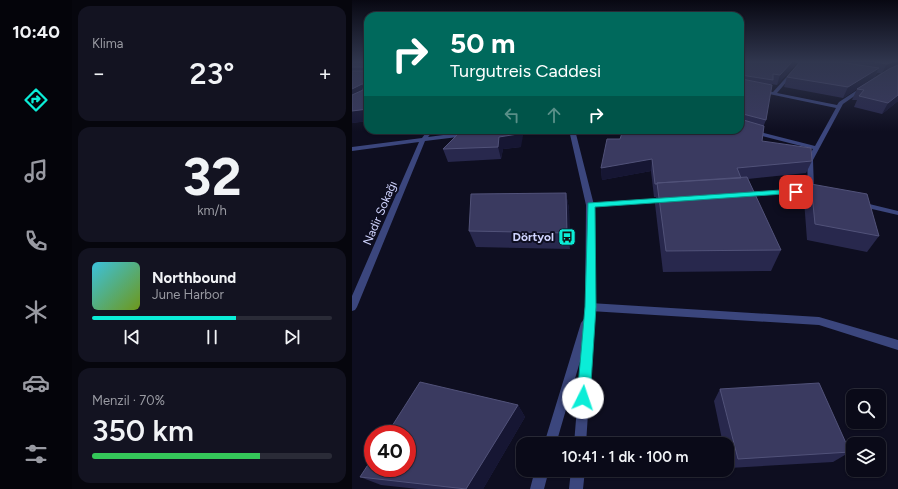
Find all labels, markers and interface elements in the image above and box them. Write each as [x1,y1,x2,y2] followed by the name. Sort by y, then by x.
[12,21,60,43] text: 10:40
[450,26,516,60] text: 50 m
[384,28,436,80] icon: right
[92,36,124,51] text: Klima
[190,55,234,92] text: 23°
[92,60,106,87] text: −
[318,60,332,87] text: +
[450,60,601,82] text: Turgutreis Caddesi
[22,86,50,114] icon: directions
[501,104,523,126] icon: left
[543,104,565,126] icon: ahead
[585,104,607,126] icon: right
[182,146,242,208] text: 32
[22,157,50,185] icon: music
[779,175,813,209] pin
[360,179,400,247] street label: Nadir Sokağı
[785,181,807,203] icon: arrive
[197,203,227,218] text: km/h
[22,227,50,255] icon: phone
[557,227,577,247] bus stop icon: Dörtyol
[513,230,554,244] place label: Dörtyol
[152,269,236,287] text: Northbound
[152,287,224,302] text: June Harbor
[22,298,50,326] icon: climate
[121,326,143,348] icon: previous
[201,326,223,348] icon: pause
[281,326,303,348] icon: next
[22,369,50,397] icon: car
[562,377,604,419] position arrow
[846,389,886,477] map controls
[846,389,886,429] button: search
[92,393,165,408] text: Menzil · 70%
[92,412,194,449] text: 350 km
[364,425,416,477] speed limit sign: 40
[846,437,886,477] button: layers
[22,440,50,468] icon: filters
[562,448,688,466] text: 10:41 · 1 dk · 100 m

